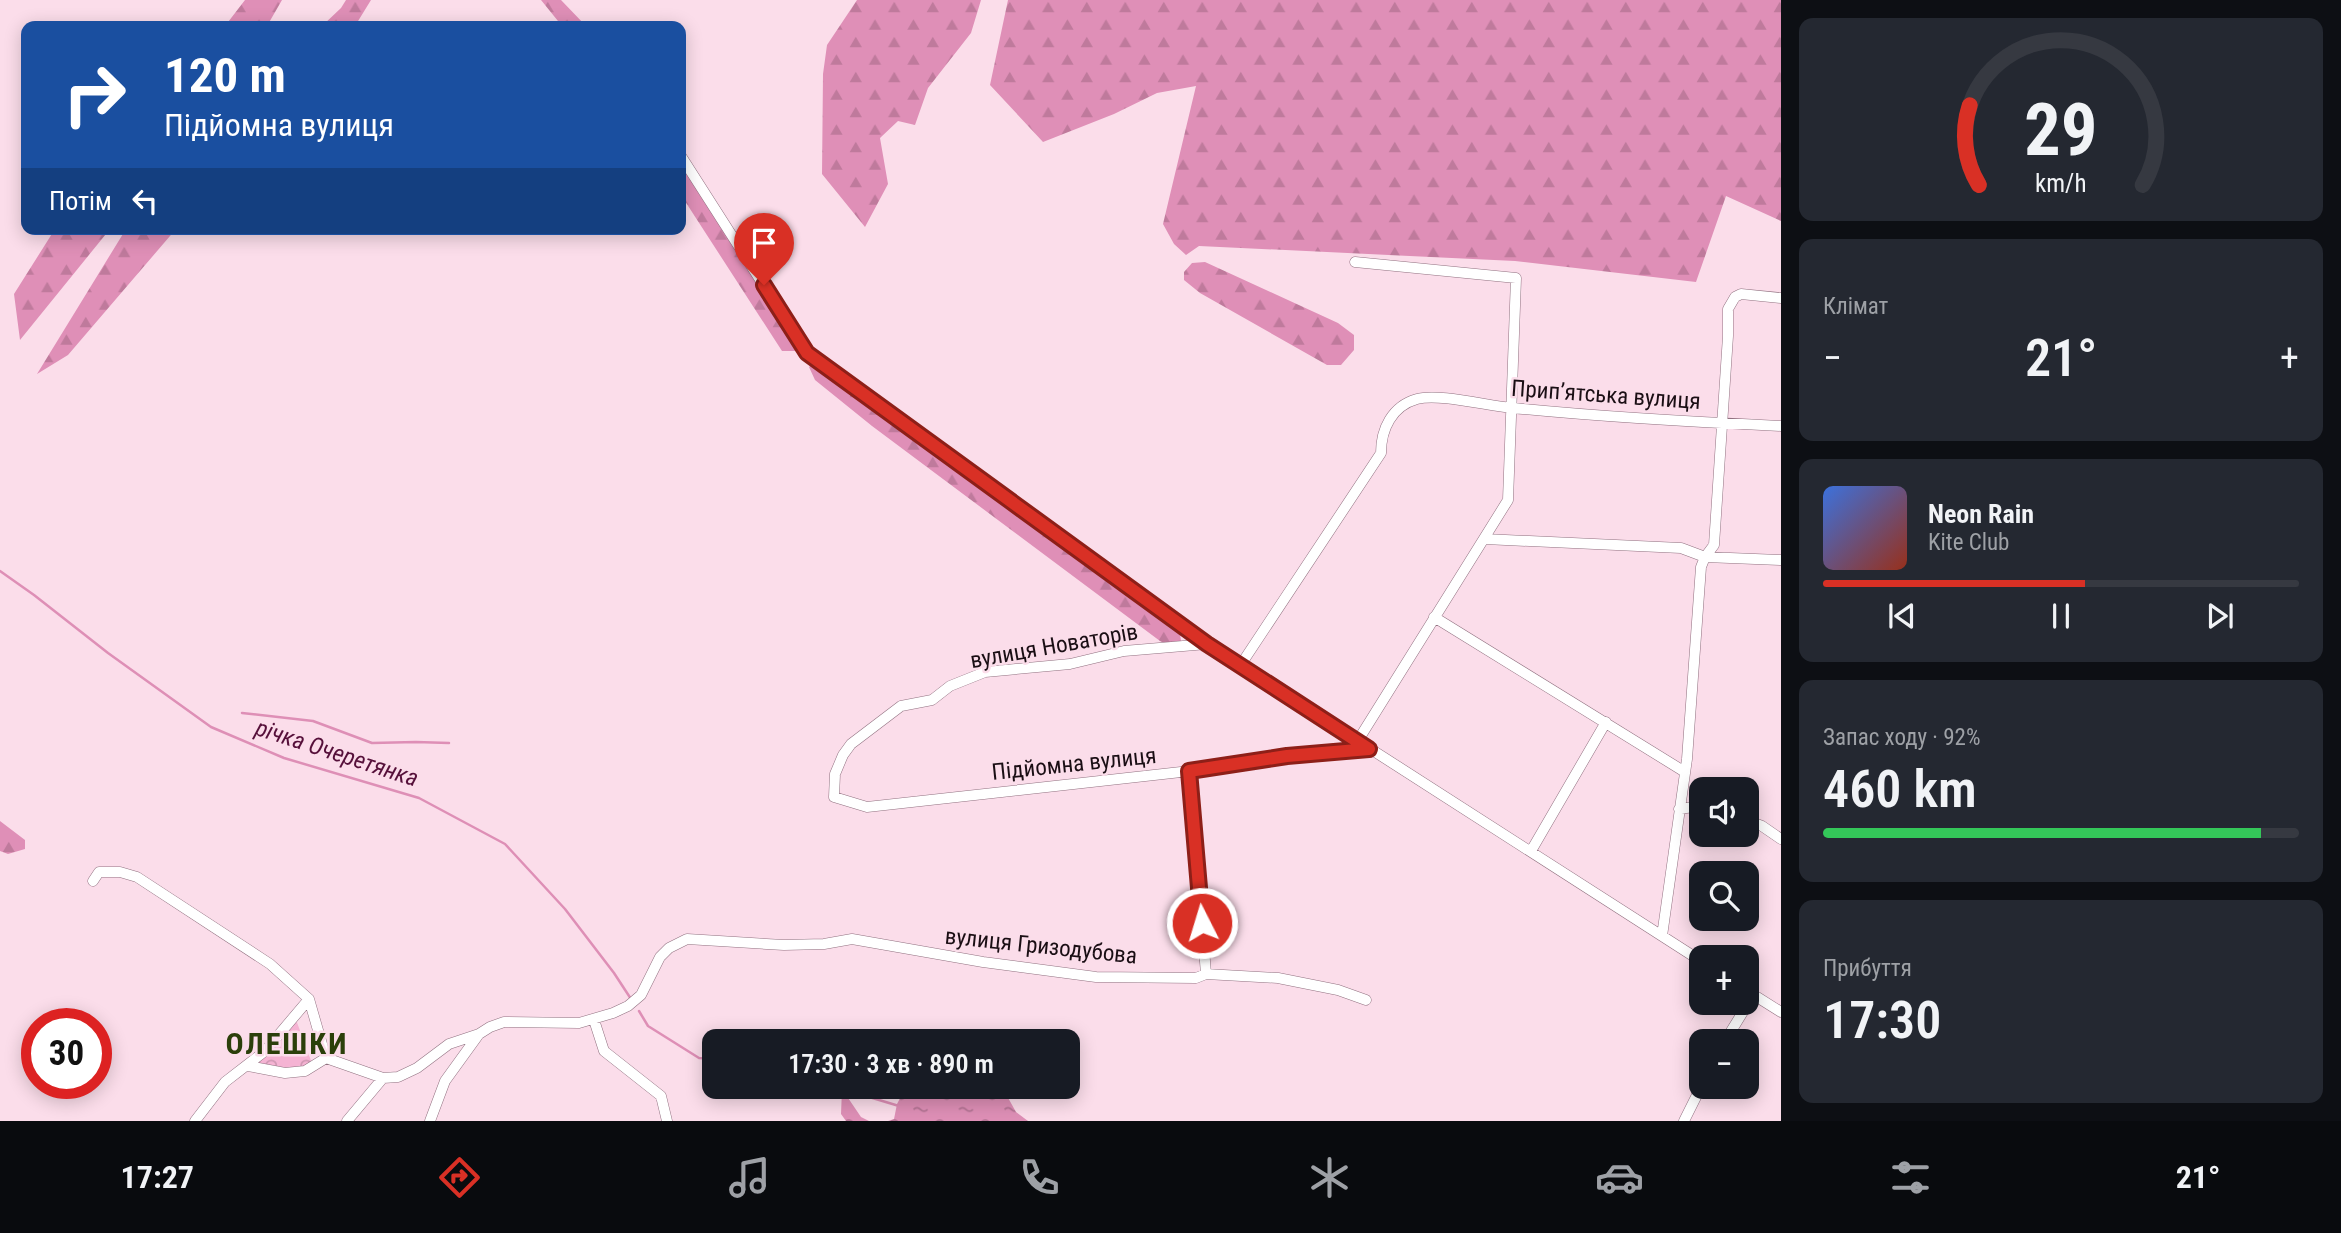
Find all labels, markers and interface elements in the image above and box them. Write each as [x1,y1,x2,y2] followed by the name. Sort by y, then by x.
[164,47,286,104] text: 120 m
[49,49,140,140] icon: right
[2024,88,2098,174] text: 29
[164,106,394,144] text: Підйомна вулиця
[2035,169,2087,198] text: km/h
[126,182,164,220] icon: left
[49,186,112,216] text: Потім
[734,213,794,285] pin
[745,224,783,262] icon: arrive
[1823,293,1888,320] text: Клімат
[2025,328,2097,389] text: 21°
[1823,336,1842,380] text: −
[2280,336,2299,380] text: +
[1510,375,1702,415] street label: Прип’ятська вулиця
[1928,499,2034,529] text: Neon Rain
[1928,529,2009,556] text: Kite Club
[1883,597,1921,635] icon: previous
[2042,597,2080,635] icon: pause
[2201,597,2239,635] icon: next
[968,618,1140,674] street label: вулиця Новаторів
[251,713,422,792] water label: річка Очеретянка
[1823,724,1981,751] text: Запас ходу · 92%
[990,742,1158,786] street label: Підйомна вулиця
[1823,759,1977,820] text: 460 km
[1689,777,1759,1099] map controls
[1689,777,1759,847] button: sound
[1689,861,1759,931] button: search
[1165,886,1239,960] position arrow
[944,922,1138,970] street label: вулиця Гризодубова
[1689,945,1759,1015] button: +
[1823,955,1912,982] text: Прибуття
[1823,990,1941,1051] text: 17:30
[21,1008,112,1099] speed limit sign: 30
[226,1026,348,1061] district label: ОЛЕШКИ
[1689,1029,1759,1099] button: −
[788,1049,994,1079] text: 17:30 · 3 хв · 890 m
[435,1153,484,1202] icon: directions
[725,1153,774,1202] icon: music
[1015,1153,1064,1202] icon: phone
[1305,1153,1354,1202] icon: climate
[1595,1153,1644,1202] icon: car
[1886,1153,1935,1202] icon: filters
[121,1158,194,1196] text: 17:27
[2176,1158,2220,1196] text: 21°

